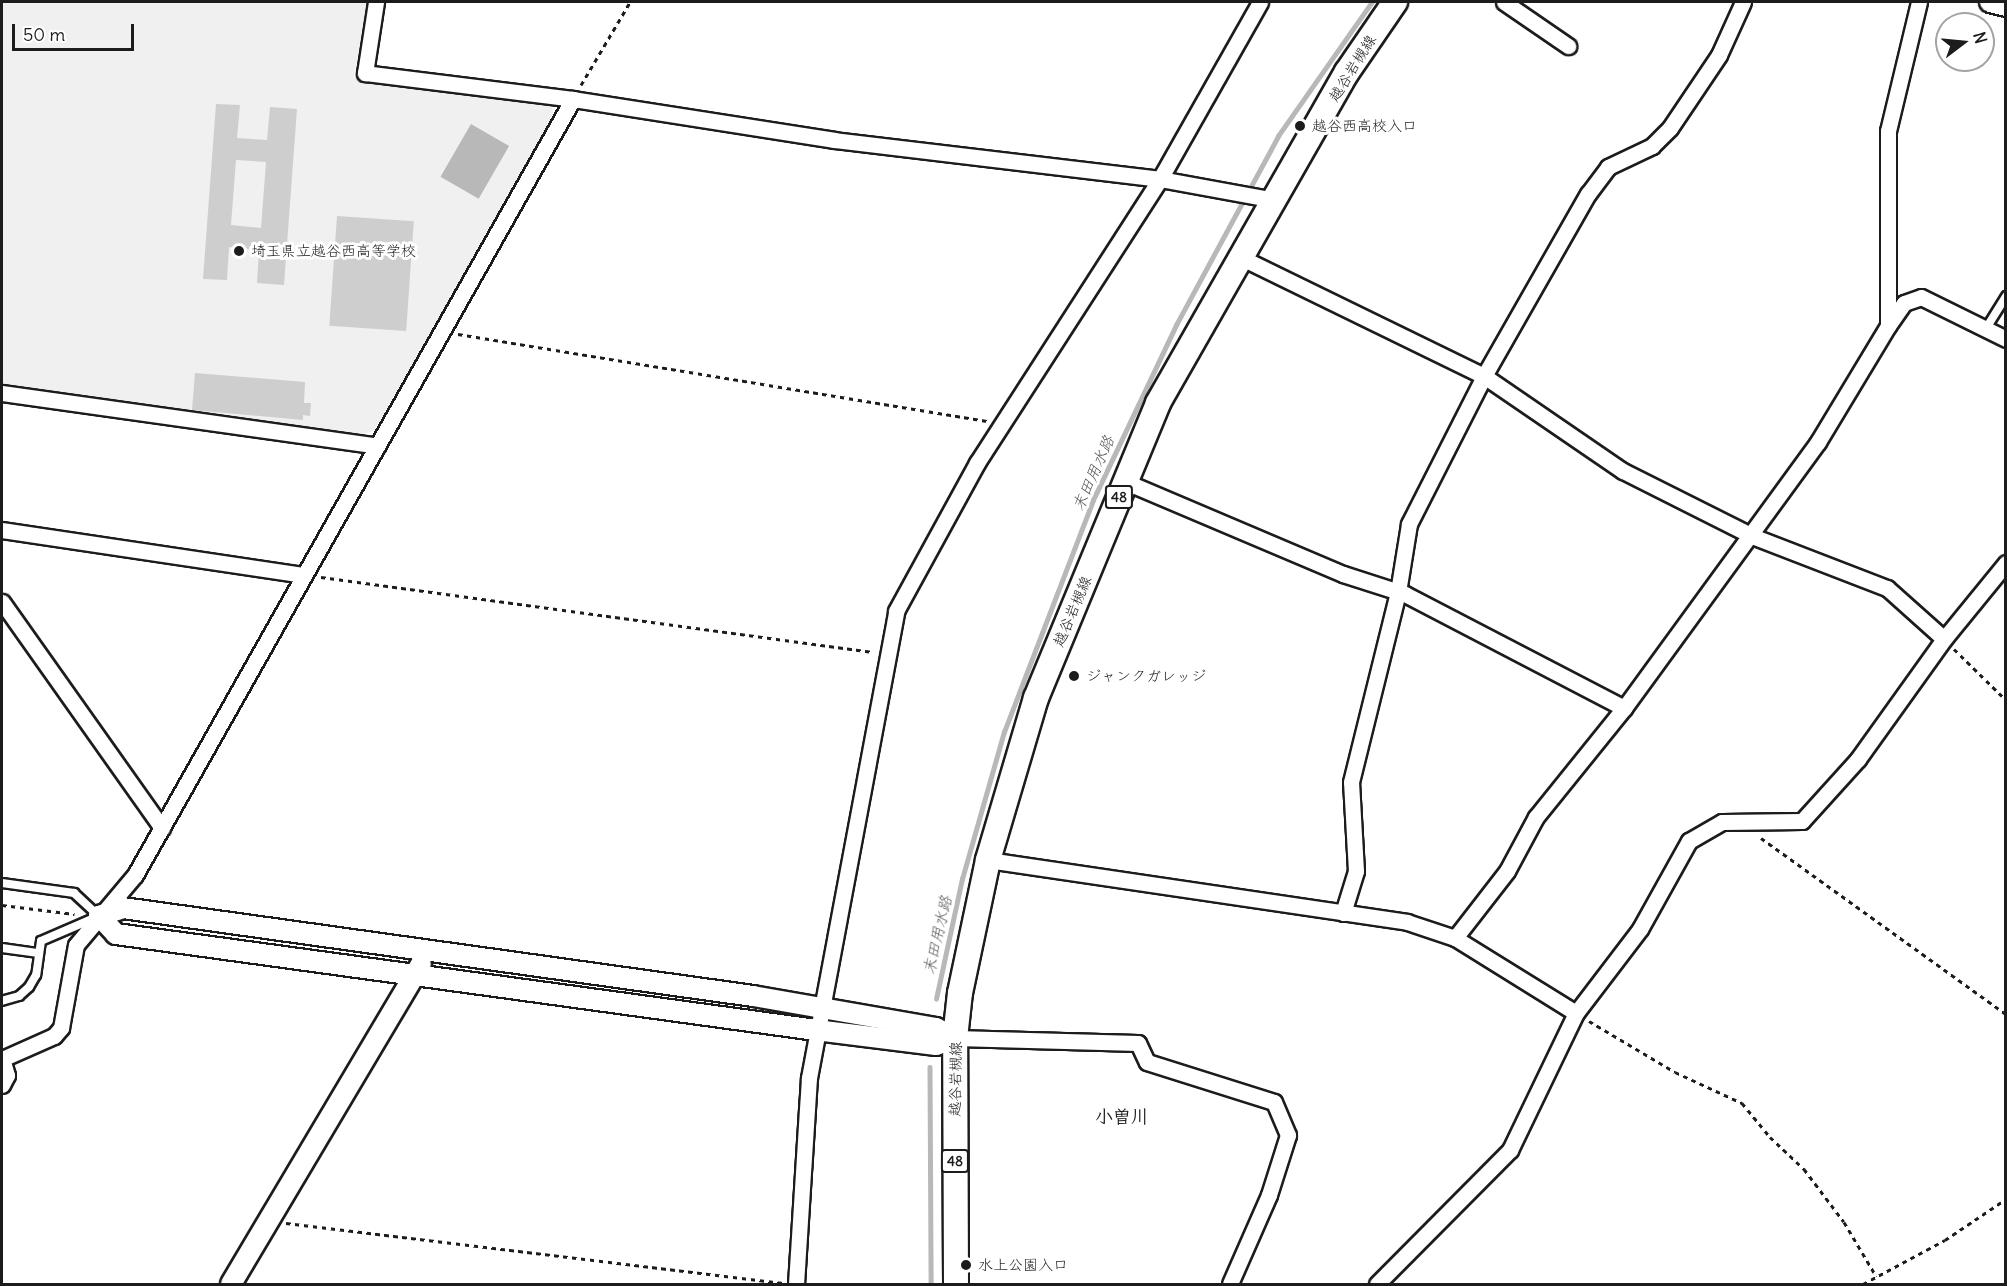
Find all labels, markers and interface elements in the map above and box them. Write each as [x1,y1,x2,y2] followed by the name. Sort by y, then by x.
[15,12,136,50] scale bar
[1935,12,1995,72] north arrow
[23,23,65,46] text: 50 m
[1969,30,1992,46] text: N
[1324,31,1380,105] street label: 越谷岩槻線
[1312,117,1417,135] place label: 越谷西高校入口
[1293,119,1307,133] marker: 越谷西高校入口
[251,242,416,260] place label: 埼玉県立越谷西高等学校
[232,244,246,258] marker: 埼玉県立越谷西高等学校
[1068,433,1118,513] water label: 末田用水路
[1104,486,1134,508] road number: 48
[1049,573,1095,649] street label: 越谷岩槻線
[1086,667,1206,685] place label: ジャンクガレッジ
[1067,669,1081,683] marker: ジャンクガレッジ
[919,894,955,976] water label: 末田用水路
[945,1041,965,1117] street label: 越谷岩槻線
[1095,1106,1149,1128] district label: 小曽川
[940,1150,970,1172] road number: 48
[978,1256,1068,1274] place label: 水上公園入口
[959,1258,973,1272] marker: 水上公園入口

